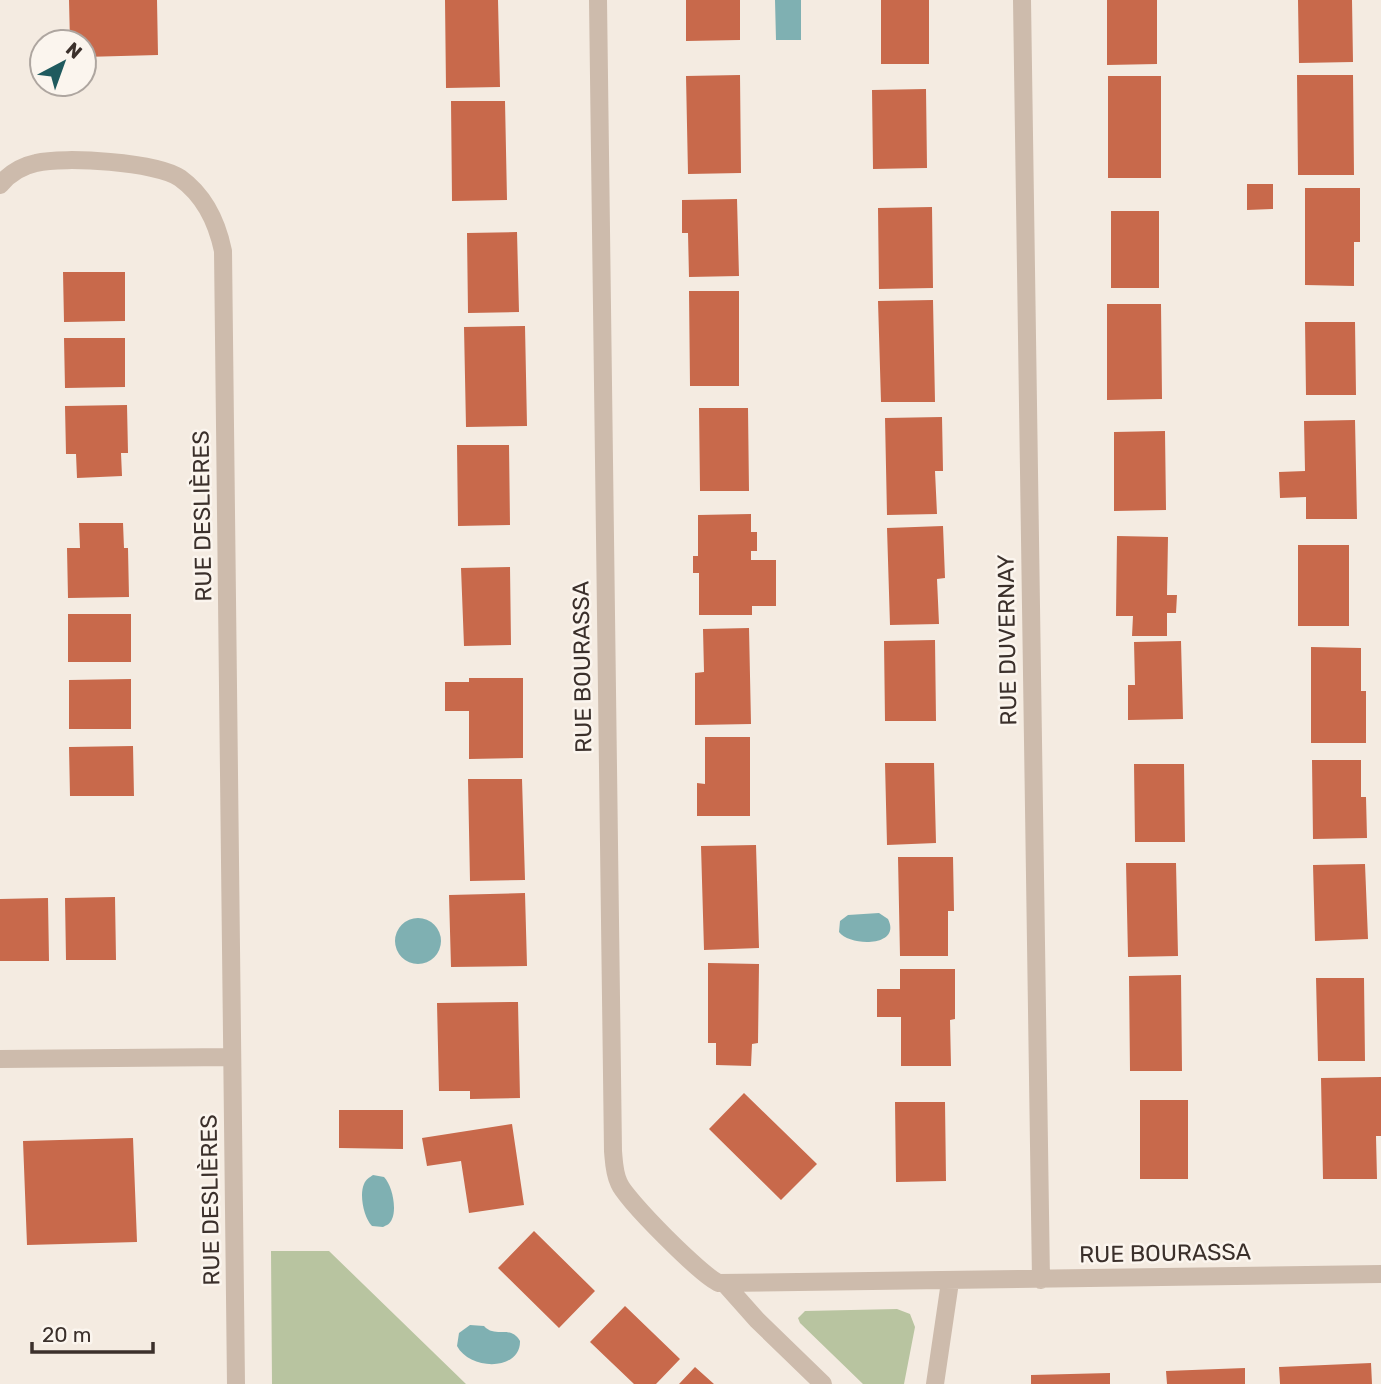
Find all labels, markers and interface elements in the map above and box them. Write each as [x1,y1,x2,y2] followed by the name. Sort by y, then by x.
[28,28,98,98] north arrow
[61,37,87,64] text: N
[187,430,217,602] street label: RUE DESLIÈRES
[992,554,1022,726] street label: RUE DUVERNAY
[567,581,597,753] street label: RUE BOURASSA
[195,1114,225,1286] street label: RUE DESLIÈRES
[1079,1238,1251,1268] street label: RUE BOURASSA
[32,1310,152,1354] scale bar
[42,1322,91,1347] text: 20 m

